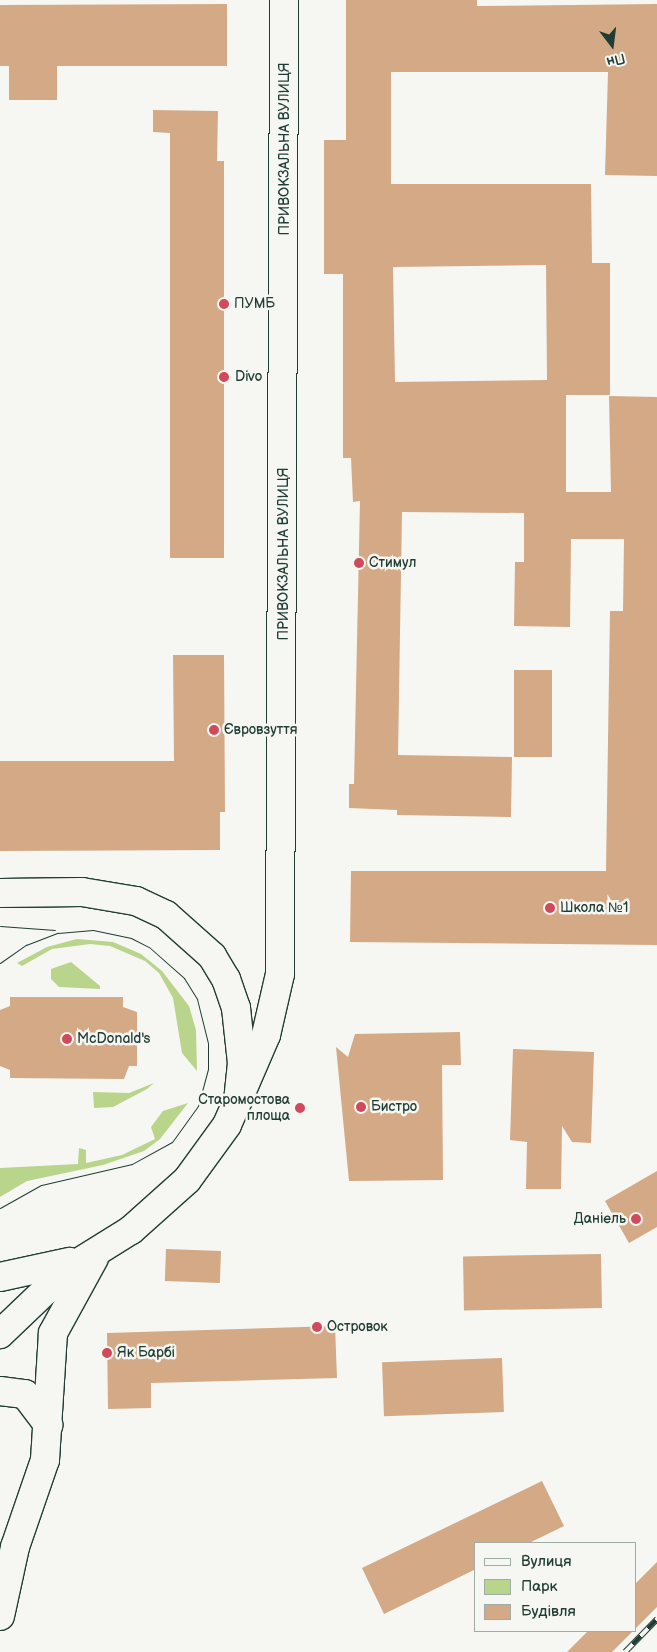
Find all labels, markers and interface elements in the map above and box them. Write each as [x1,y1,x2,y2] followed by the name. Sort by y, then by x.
[587,20,637,70] north arrow
[605,49,627,71] text: Пн
[277,62,293,236] street label: ПРИВОКЗАЛЬНА ВУЛИЦЯ
[234,296,275,312] place label: ПУМБ
[218,298,230,310] marker: ПУМБ
[235,369,263,385] place label: Divo
[217,370,231,384] marker: Divo
[276,467,292,641] street label: ПРИВОКЗАЛЬНА ВУЛИЦЯ
[369,555,416,571] place label: Стимул
[353,557,365,569] marker: Стимул
[224,722,297,738] place label: Євровзуття
[208,724,220,736] marker: Євровзуття
[560,900,628,916] place label: Школа №1
[544,902,556,914] marker: Школа №1
[77,1031,150,1047] place label: McDonald's
[61,1033,73,1045] marker: McDonald's
[198,1092,290,1124] place label: Старомостова площа
[371,1099,417,1115] place label: Бистро
[355,1101,367,1113] marker: Бистро
[294,1102,306,1114] marker: Старомостова площа
[574,1211,626,1227] place label: Даніель
[630,1213,642,1225] marker: Даніель
[327,1319,388,1335] place label: Островок
[311,1321,323,1333] marker: Островок
[117,1345,175,1361] place label: Як Барбі
[101,1347,113,1359] marker: Як Барбі
[474,1542,637,1632] legend
[521,1552,572,1571] text: Вулиця
[521,1577,558,1596] text: Парк
[521,1602,576,1621] text: Будівля

